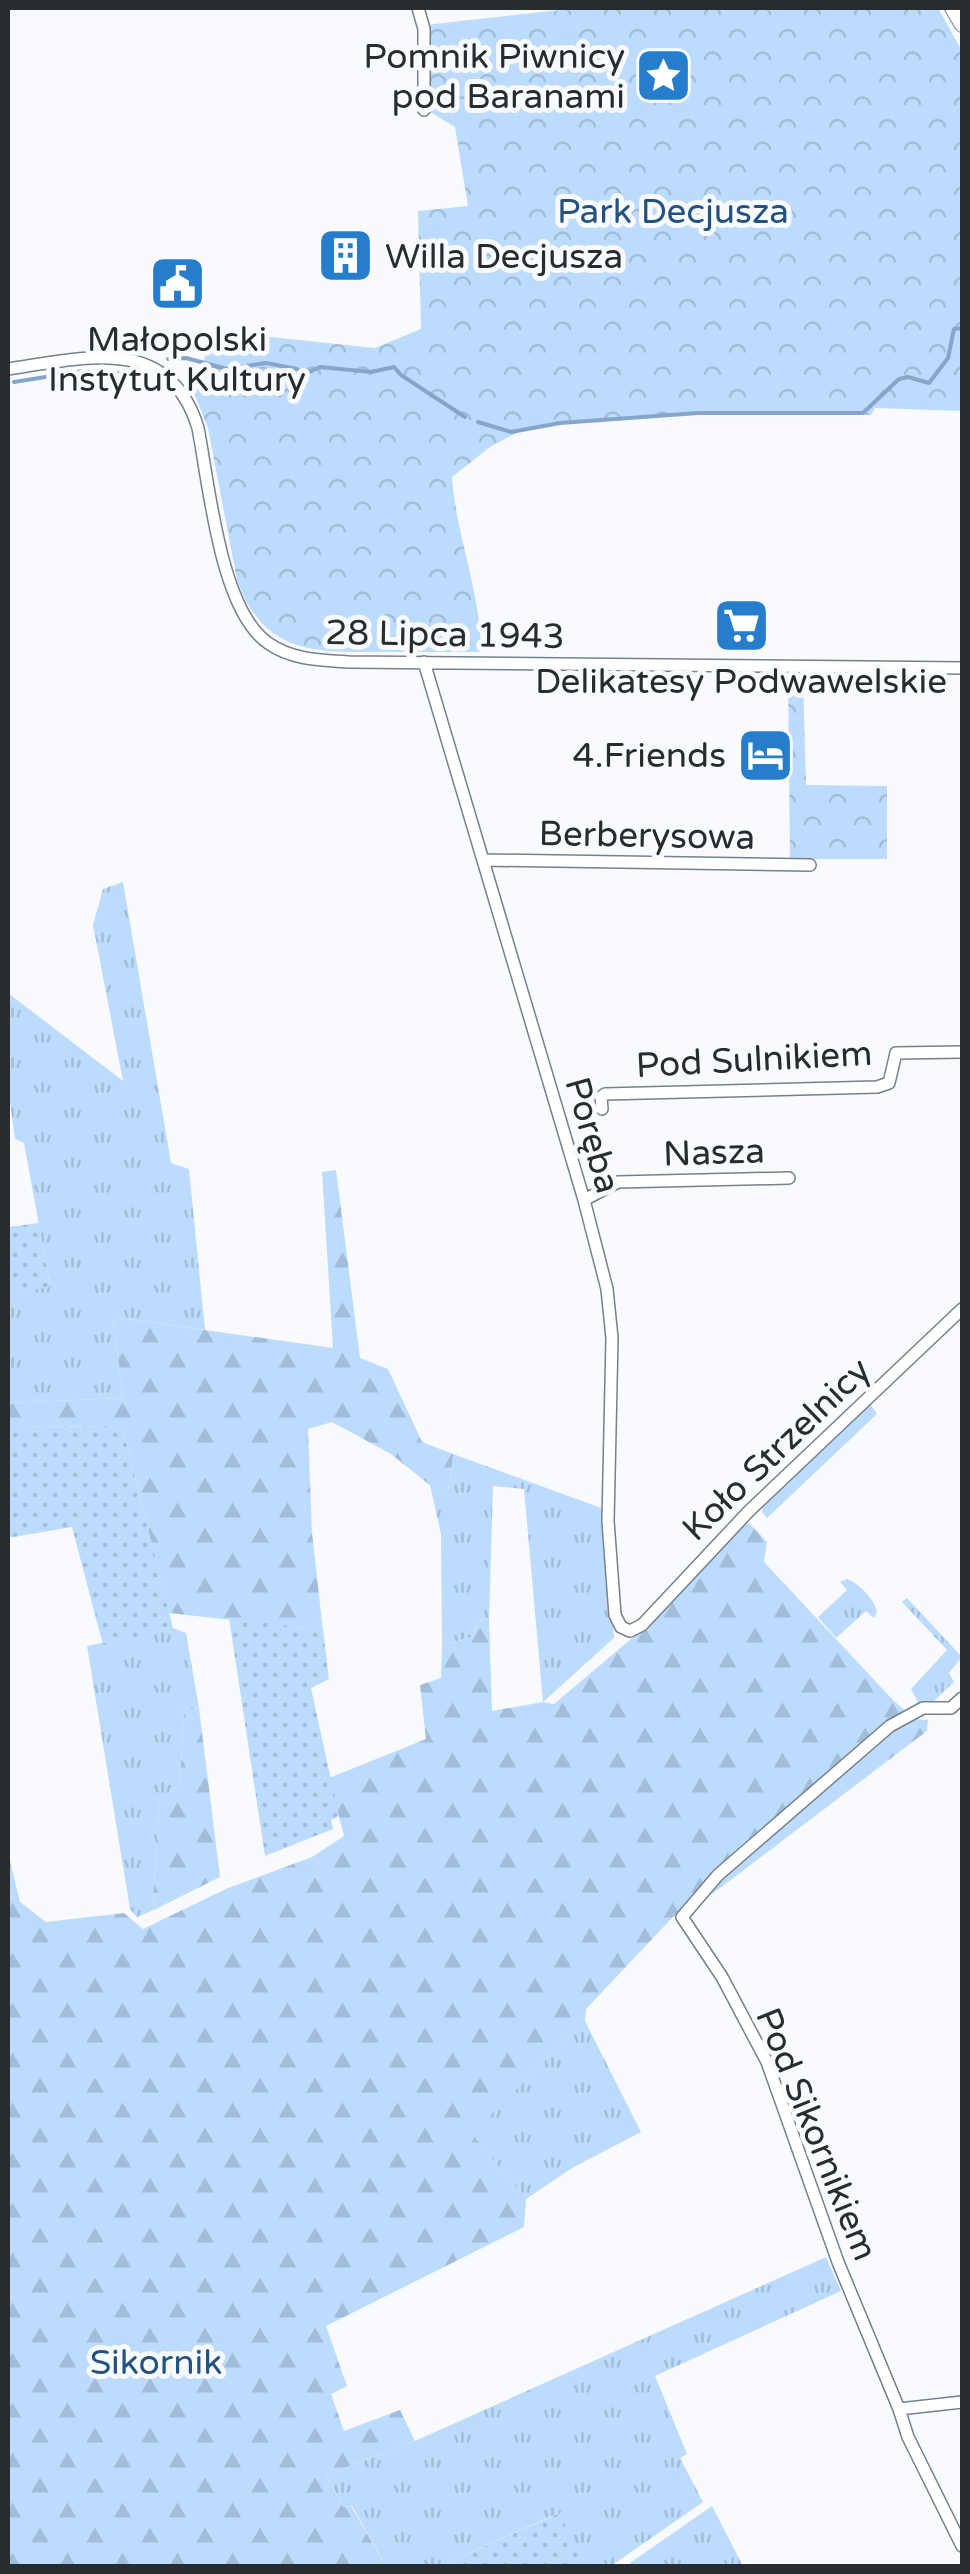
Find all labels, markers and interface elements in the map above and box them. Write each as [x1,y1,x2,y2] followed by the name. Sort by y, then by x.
[363,36,625,118] place label: Pomnik Piwnicy pod Baranami
[634,46,694,106] place icon: Pomnik Piwnicy pod Baranami
[557,191,789,233] park label: Park Decjusza
[316,226,376,286] building icon: Willa Decjusza
[385,236,623,278] place label: Willa Decjusza
[147,253,207,313] public building icon: Małopolski Instytut Kultury
[48,319,306,401] place label: Małopolski Instytut Kultury
[711,595,771,655] supermarket icon: Delikatesy Podwawelskie
[325,612,565,658] street label: 28 Lipca 1943
[535,661,947,703] place label: Delikatesy Podwawelskie
[735,725,795,785] hotel icon: 4.Friends
[572,735,726,777] place label: 4.Friends
[538,813,756,859] street label: Berberysowa
[635,1033,873,1087] street label: Pod Sulnikiem
[555,1072,629,1198] street label: Poręba
[662,1130,766,1176] street label: Nasza
[674,1349,879,1550] street label: Koło Strzelnicy
[746,2002,886,2267] street label: Pod Sikornikiem
[90,2342,222,2384] park label: Sikornik

